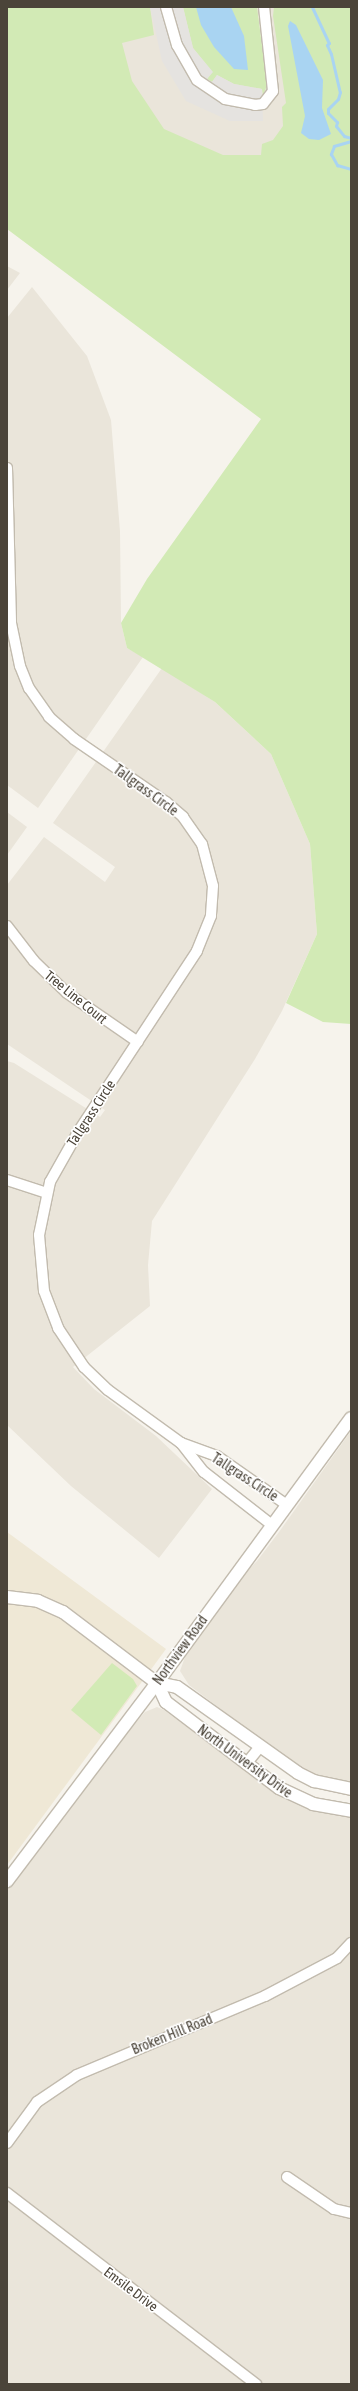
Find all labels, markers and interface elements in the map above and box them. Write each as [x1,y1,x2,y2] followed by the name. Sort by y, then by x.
[110,761,182,819] street label: Tallgrass Circle
[41,967,111,1027] street label: Tree Line Court
[63,1077,119,1149] street label: Tallgrass Circle
[209,1449,281,1505] street label: Tallgrass Circle
[149,1612,211,1688] street label: Northview Road
[194,1721,296,1801] street label: North University Drive
[129,2010,215,2058] street label: Broken Hill Road
[101,2263,161,2315] street label: Emsile Drive

